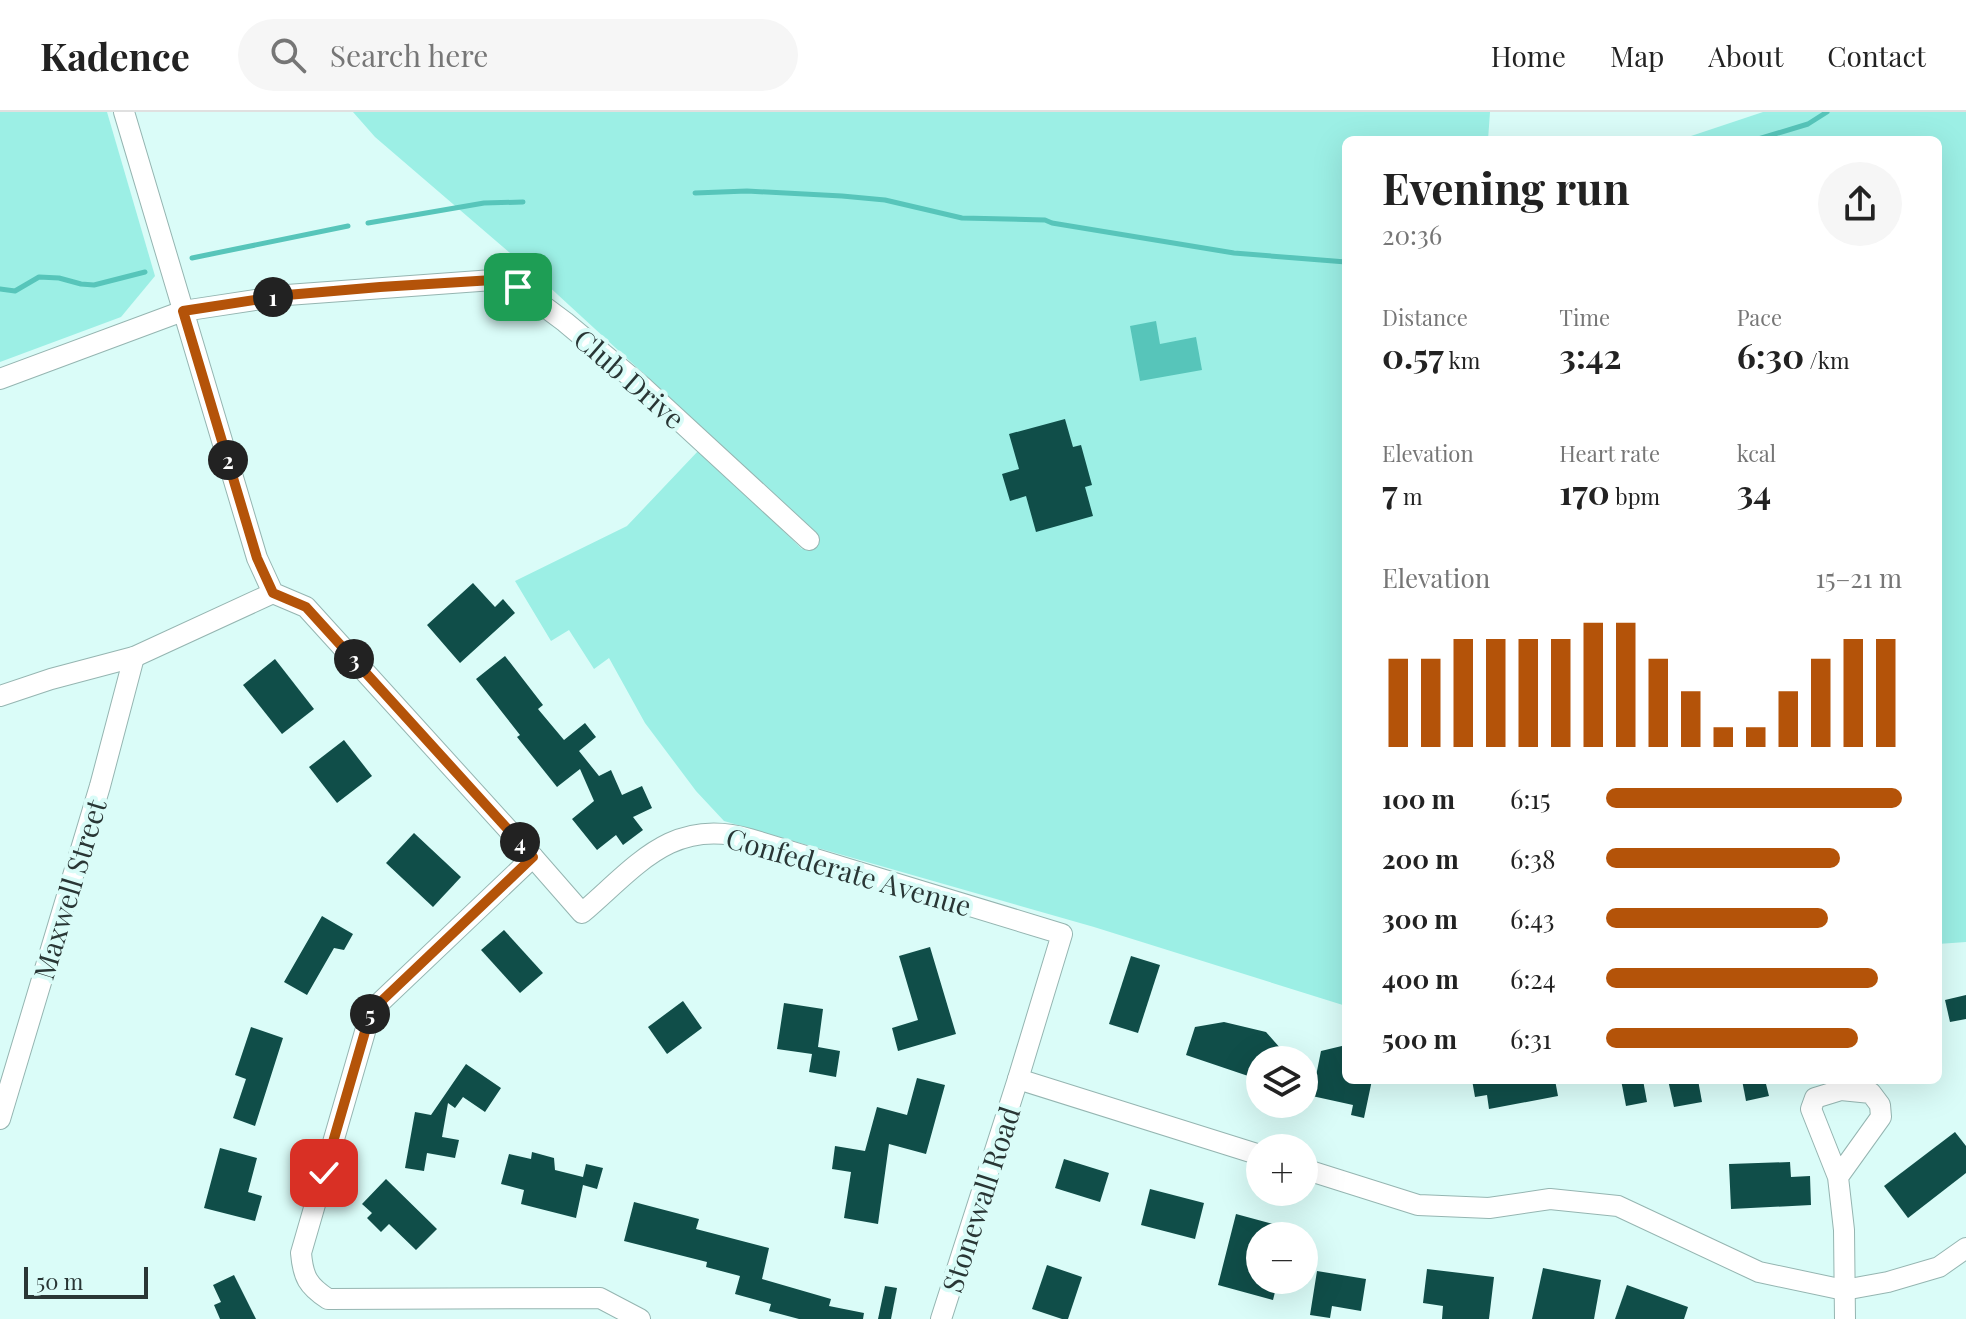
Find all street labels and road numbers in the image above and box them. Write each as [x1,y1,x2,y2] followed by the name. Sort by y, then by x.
[567,320,693,436] street label: Club Drive
[24,793,114,984] street label: Maxwell Street
[722,818,976,924] street label: Confederate Avenue
[933,1101,1027,1297] street label: Stonewall Road

